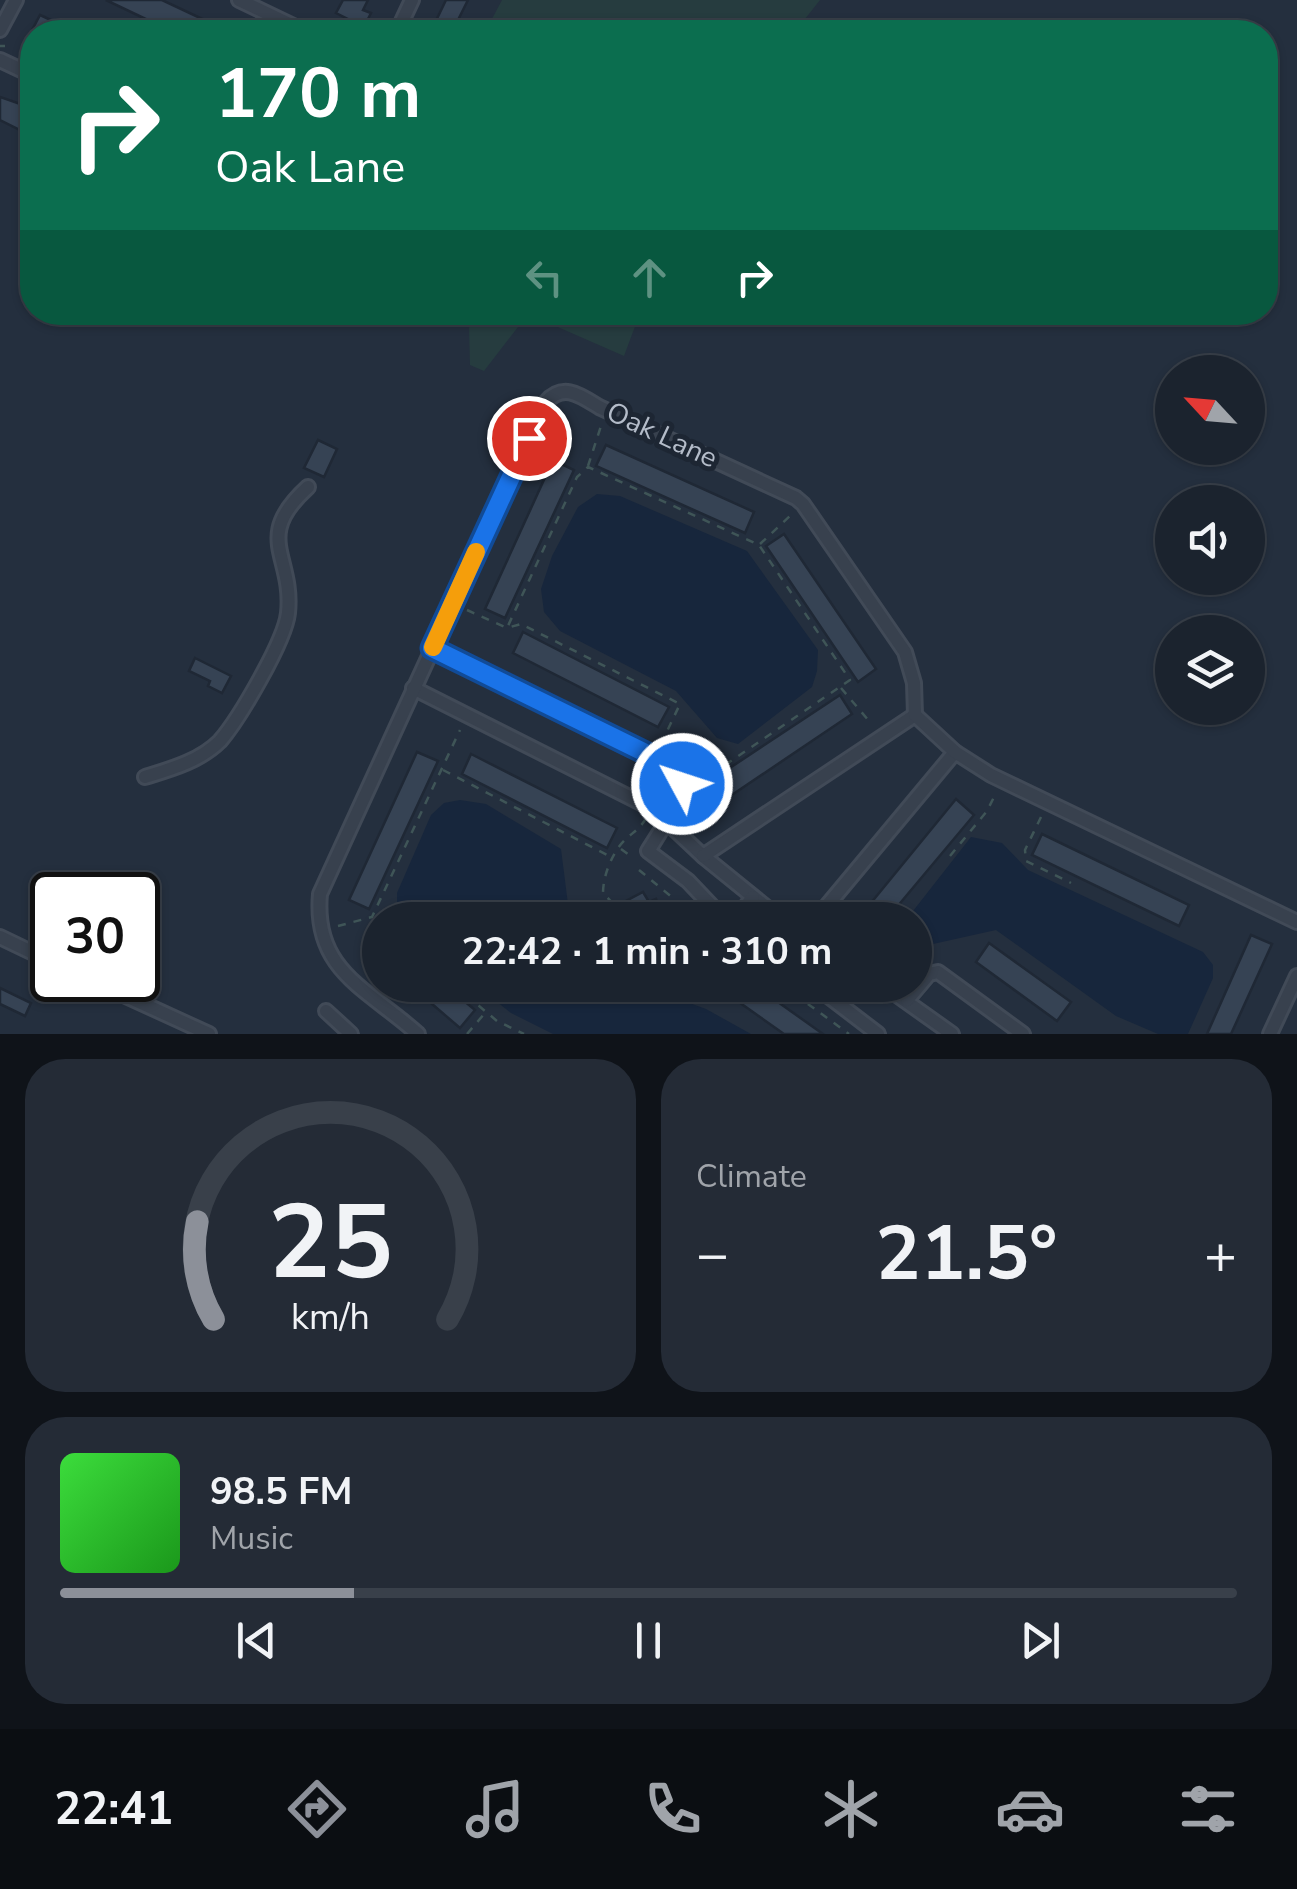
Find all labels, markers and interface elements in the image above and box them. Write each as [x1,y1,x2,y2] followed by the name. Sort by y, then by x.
[215,46,421,142] text: 170 m
[50,60,180,190] icon: right
[215,137,405,198] text: Oak Lane
[517,250,572,305] icon: left
[622,250,677,305] icon: ahead
[727,250,782,305] icon: right
[1155,355,1265,465] north arrow
[1155,355,1265,725] map controls
[600,393,724,477] street label: Oak Lane
[487,396,572,481] pin
[502,411,557,466] icon: arrive
[1155,485,1265,595] button: sound
[1155,615,1265,725] button: layers
[630,732,734,836] position arrow
[30,872,160,1002] speed limit sign: 30
[462,926,832,977] text: 22:42 · 1 min · 310 m
[696,1155,807,1198] text: Climate
[268,1172,393,1314] text: 25
[875,1203,1058,1305] text: 21.5°
[696,1217,729,1292] text: −
[1204,1217,1237,1292] text: +
[291,1293,370,1342] text: km/h
[210,1466,352,1517] text: 98.5 FM
[210,1517,293,1560] text: Music
[229,1613,284,1668] icon: previous
[621,1613,676,1668] icon: pause
[1013,1613,1068,1668] icon: next
[282,1774,352,1844] icon: directions
[460,1774,530,1844] icon: music
[638,1774,708,1844] icon: phone
[816,1774,886,1844] icon: climate
[995,1774,1065,1844] icon: car
[1173,1774,1243,1844] icon: filters
[54,1779,173,1840] text: 22:41

